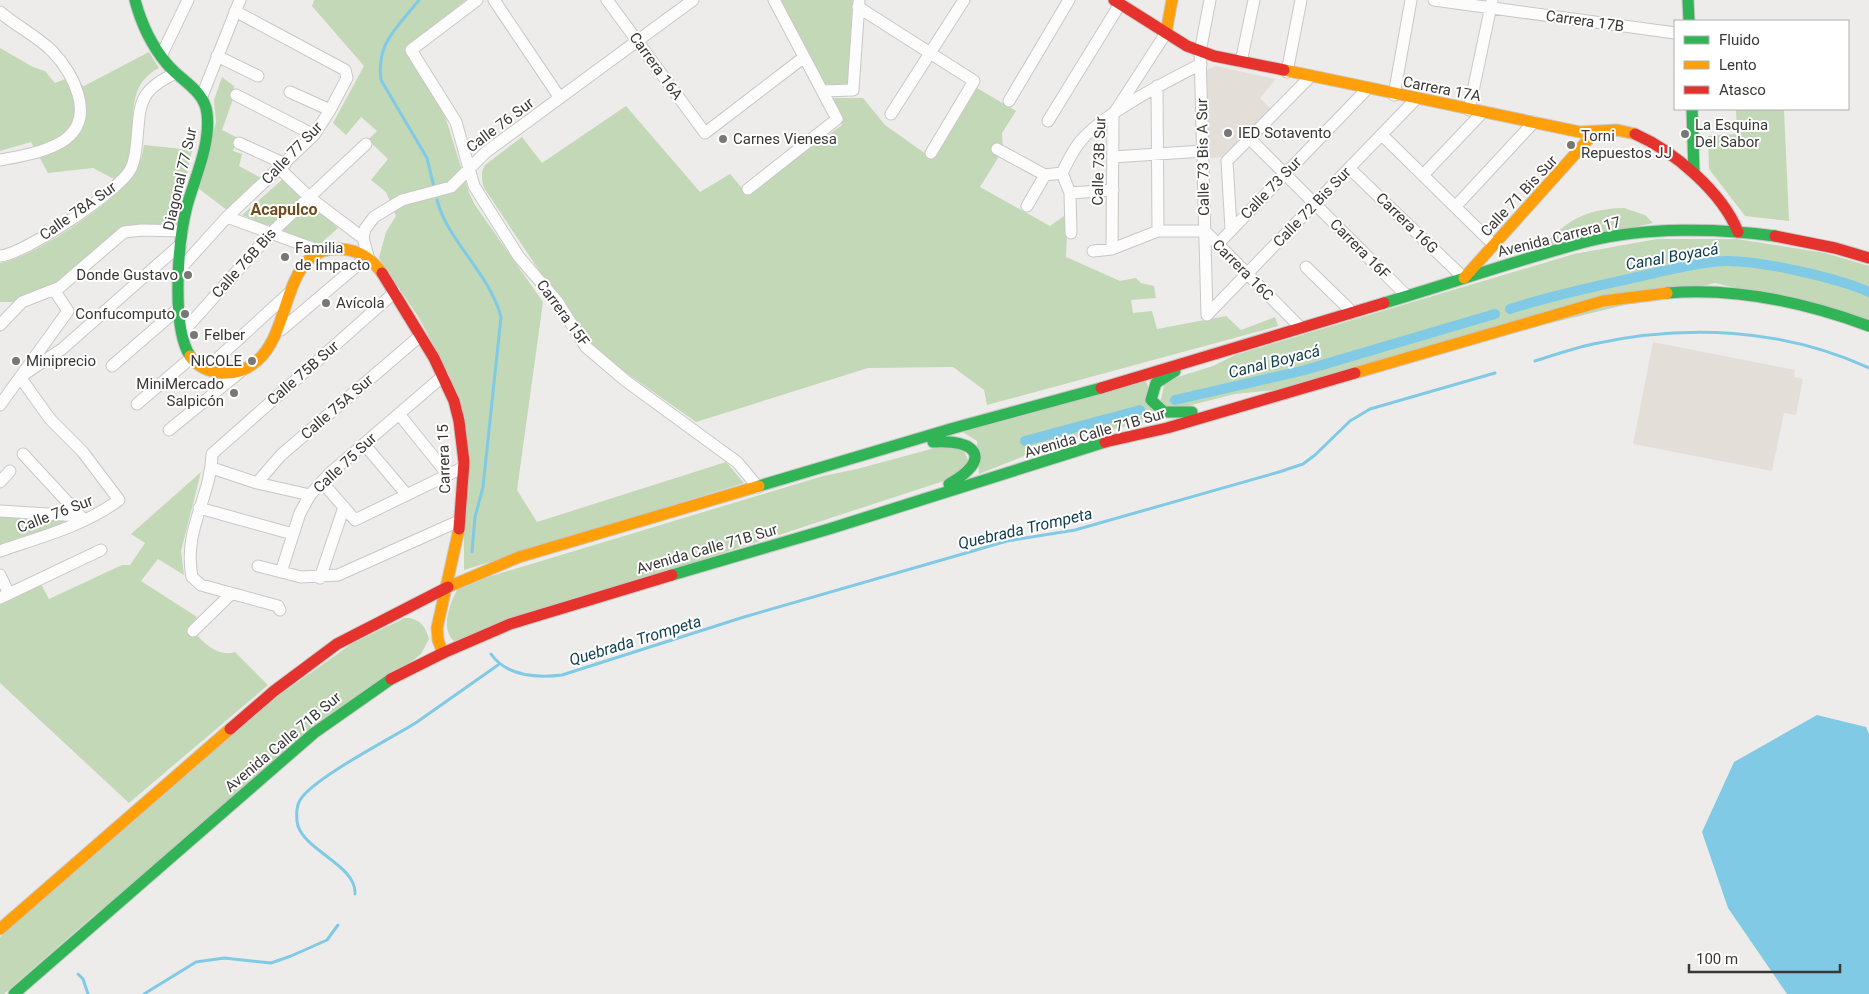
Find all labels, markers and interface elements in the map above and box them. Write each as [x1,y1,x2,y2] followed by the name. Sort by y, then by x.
[1545,7,1625,35] street label: Carrera 17B
[1674,20,1849,110] legend
[625,29,687,104] street label: Carrera 16A
[1719,31,1760,49] text: Fluido
[1719,56,1757,74] text: Lento
[1401,73,1483,105] street label: Carrera 17A
[1719,81,1766,99] text: Atasco
[463,94,537,156] street label: Calle 76 Sur
[1193,98,1213,216] street label: Calle 73 Bis A Sur
[1088,116,1110,206] street label: Calle 73B Sur
[1695,116,1768,151] place label: La Esquina Del Sabor
[258,118,326,188] street label: Calle 77 Sur
[1238,124,1331,142] place label: IED Sotavento
[159,126,201,232] street label: Diagonal 77 Sur
[1222,127,1234,139] marker: IED Sotavento
[1581,127,1672,162] place label: Torni Repuestos JJ
[1679,128,1691,140] marker: La Esquina Del Sabor
[733,130,837,148] place label: Carnes Vienesa
[717,133,729,145] marker: Carnes Vienesa
[1565,139,1577,151] marker: Torni Repuestos JJ
[1477,152,1561,240] street label: Calle 71 Bis Sur
[1237,153,1305,223] street label: Calle 73 Sur
[1269,163,1355,251] street label: Calle 72 Bis Sur
[36,178,120,244] street label: Calle 78A Sur
[1372,189,1442,257] street label: Carrera 16G
[250,200,318,219] district label: Acapulco
[1496,213,1622,261] street label: Avenida Carrera 17
[1326,215,1394,283] street label: Carrera 16F
[208,224,280,302] street label: Calle 76B Bis
[1209,236,1278,305] street label: Carrera 16C
[295,239,370,274] place label: Familia de Impacto
[1624,239,1721,274] water label: Canal Boyacá
[279,251,291,263] marker: Familia de Impacto
[76,266,178,284] place label: Donde Gustavo
[182,269,194,281] marker: Donde Gustavo
[533,276,593,350] street label: Carrera 15F
[336,294,385,312] place label: Avícola
[320,297,332,309] marker: Avícola
[75,305,175,323] place label: Confucomputo
[179,308,191,320] marker: Confucomputo
[204,326,245,344] place label: Felber
[188,329,200,341] marker: Felber
[263,337,343,409] street label: Calle 75B Sur
[1226,341,1323,382] water label: Canal Boyacá
[26,352,96,370] place label: Miniprecio
[191,352,242,370] place label: NICOLE
[10,355,22,367] marker: Miniprecio
[246,355,258,367] marker: NICOLE
[297,371,377,443] street label: Calle 75A Sur
[136,375,224,410] place label: MiniMercado Salpicón
[228,387,240,399] marker: MiniMercado Salpicón
[1022,404,1168,462] street label: Avenida Calle 71B Sur
[434,424,454,494] street label: Carrera 15
[310,429,380,497] street label: Calle 75 Sur
[15,491,95,537] street label: Calle 76 Sur
[956,504,1094,553] water label: Quebrada Trompeta
[634,520,780,578] street label: Avenida Calle 71B Sur
[567,611,703,670] water label: Quebrada Trompeta
[221,688,345,796] street label: Avenida Calle 71B Sur
[1689,942,1840,974] scale bar
[1696,950,1738,968] text: 100 m

